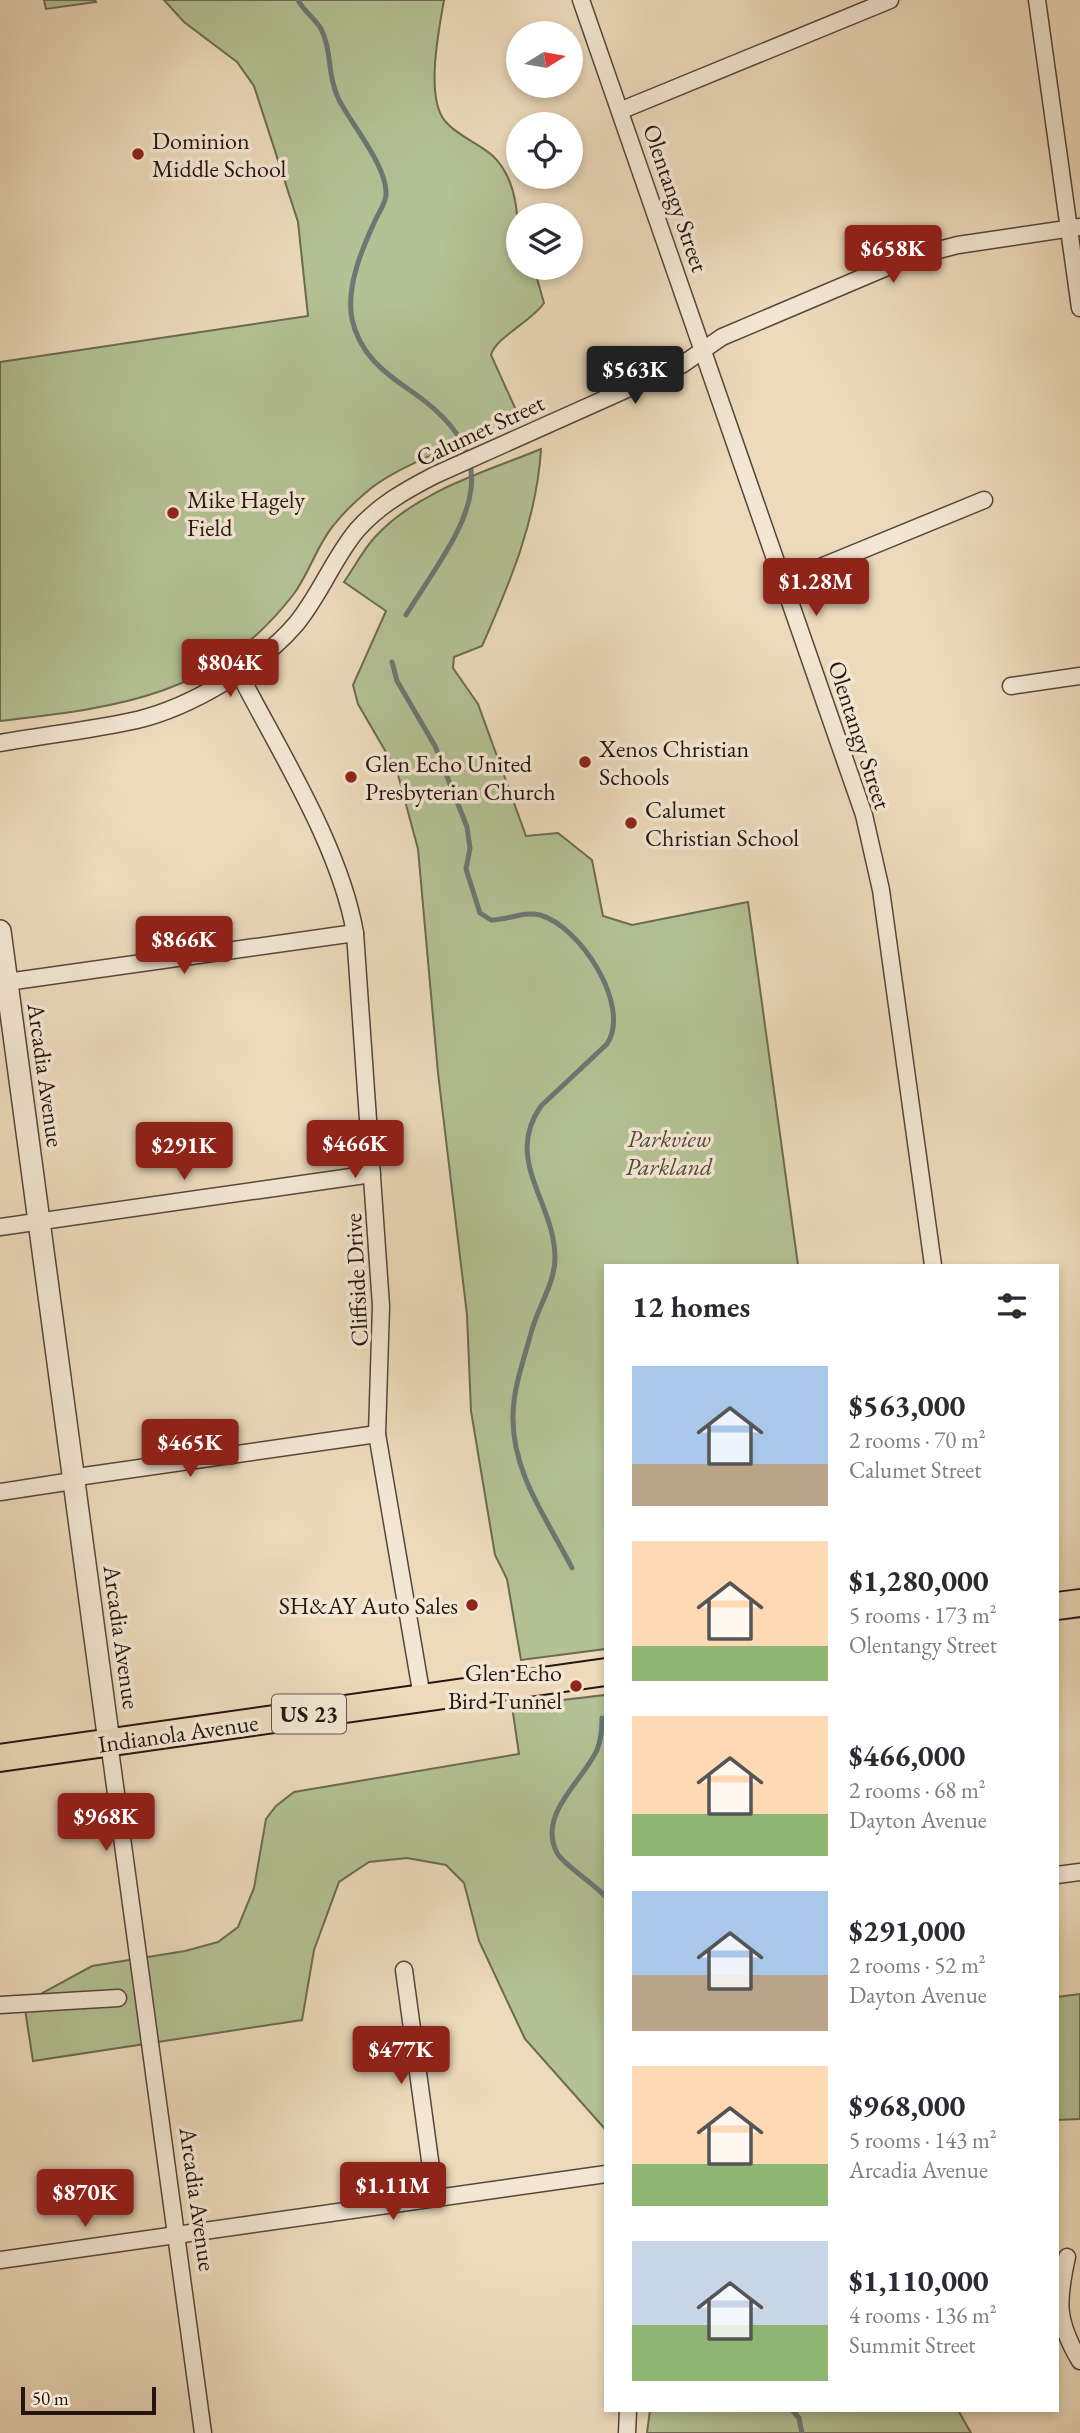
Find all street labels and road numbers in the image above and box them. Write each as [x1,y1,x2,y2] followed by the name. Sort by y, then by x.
[636,120,716,276] street label: Olentangy Street
[411,387,550,473] street label: Calumet Street
[821,657,899,814] street label: Olentangy Street
[20,1000,71,1149] street label: Arcadia Avenue
[337,1212,375,1348] street label: Cliffside Drive
[96,1562,147,1711] street label: Arcadia Avenue
[272,1694,346,1734] road number: US 23
[96,1706,260,1760] street label: Indianola Avenue
[172,2124,223,2273] street label: Arcadia Avenue

